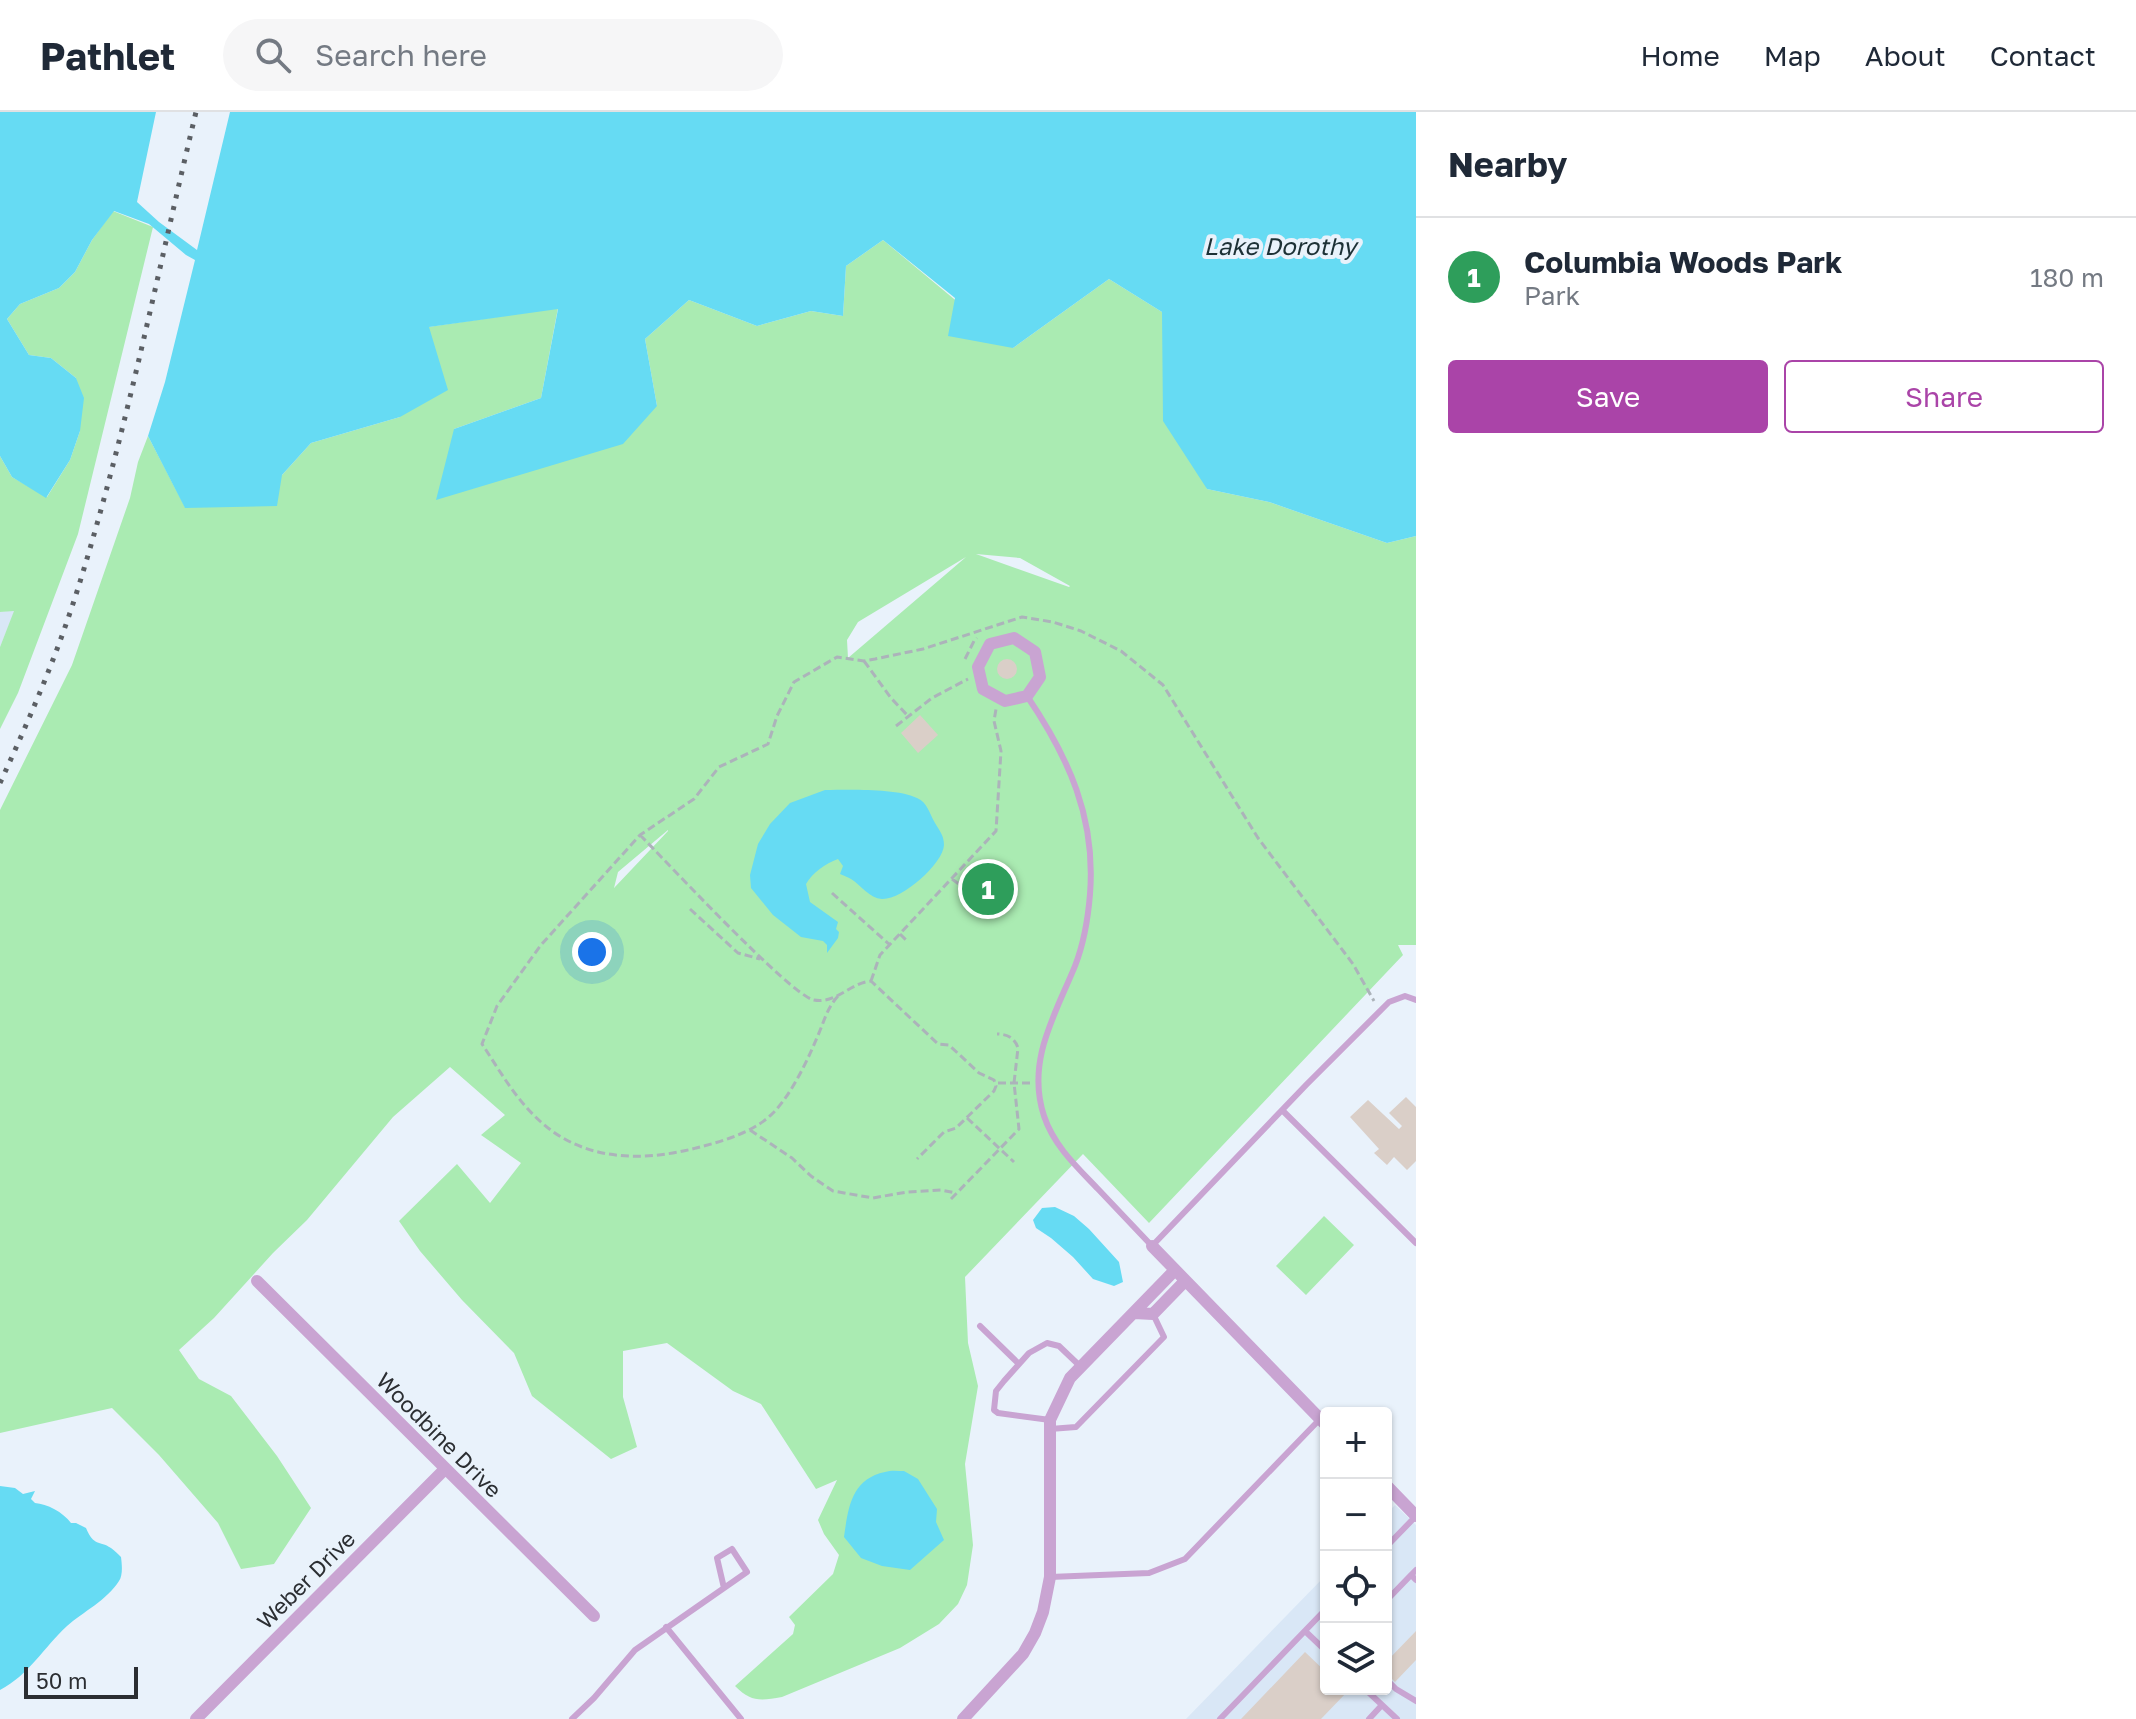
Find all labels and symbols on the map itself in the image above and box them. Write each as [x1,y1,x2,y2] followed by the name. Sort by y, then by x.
[1204,231,1360,261] water label: Lake Dorothy
[962,859,1014,919] pin: 1
[572,932,612,972] your location
[371,1366,508,1503] street label: Woodbine Drive
[251,1525,360,1634] street label: Weber Drive
[24,1663,138,1699] scale bar

